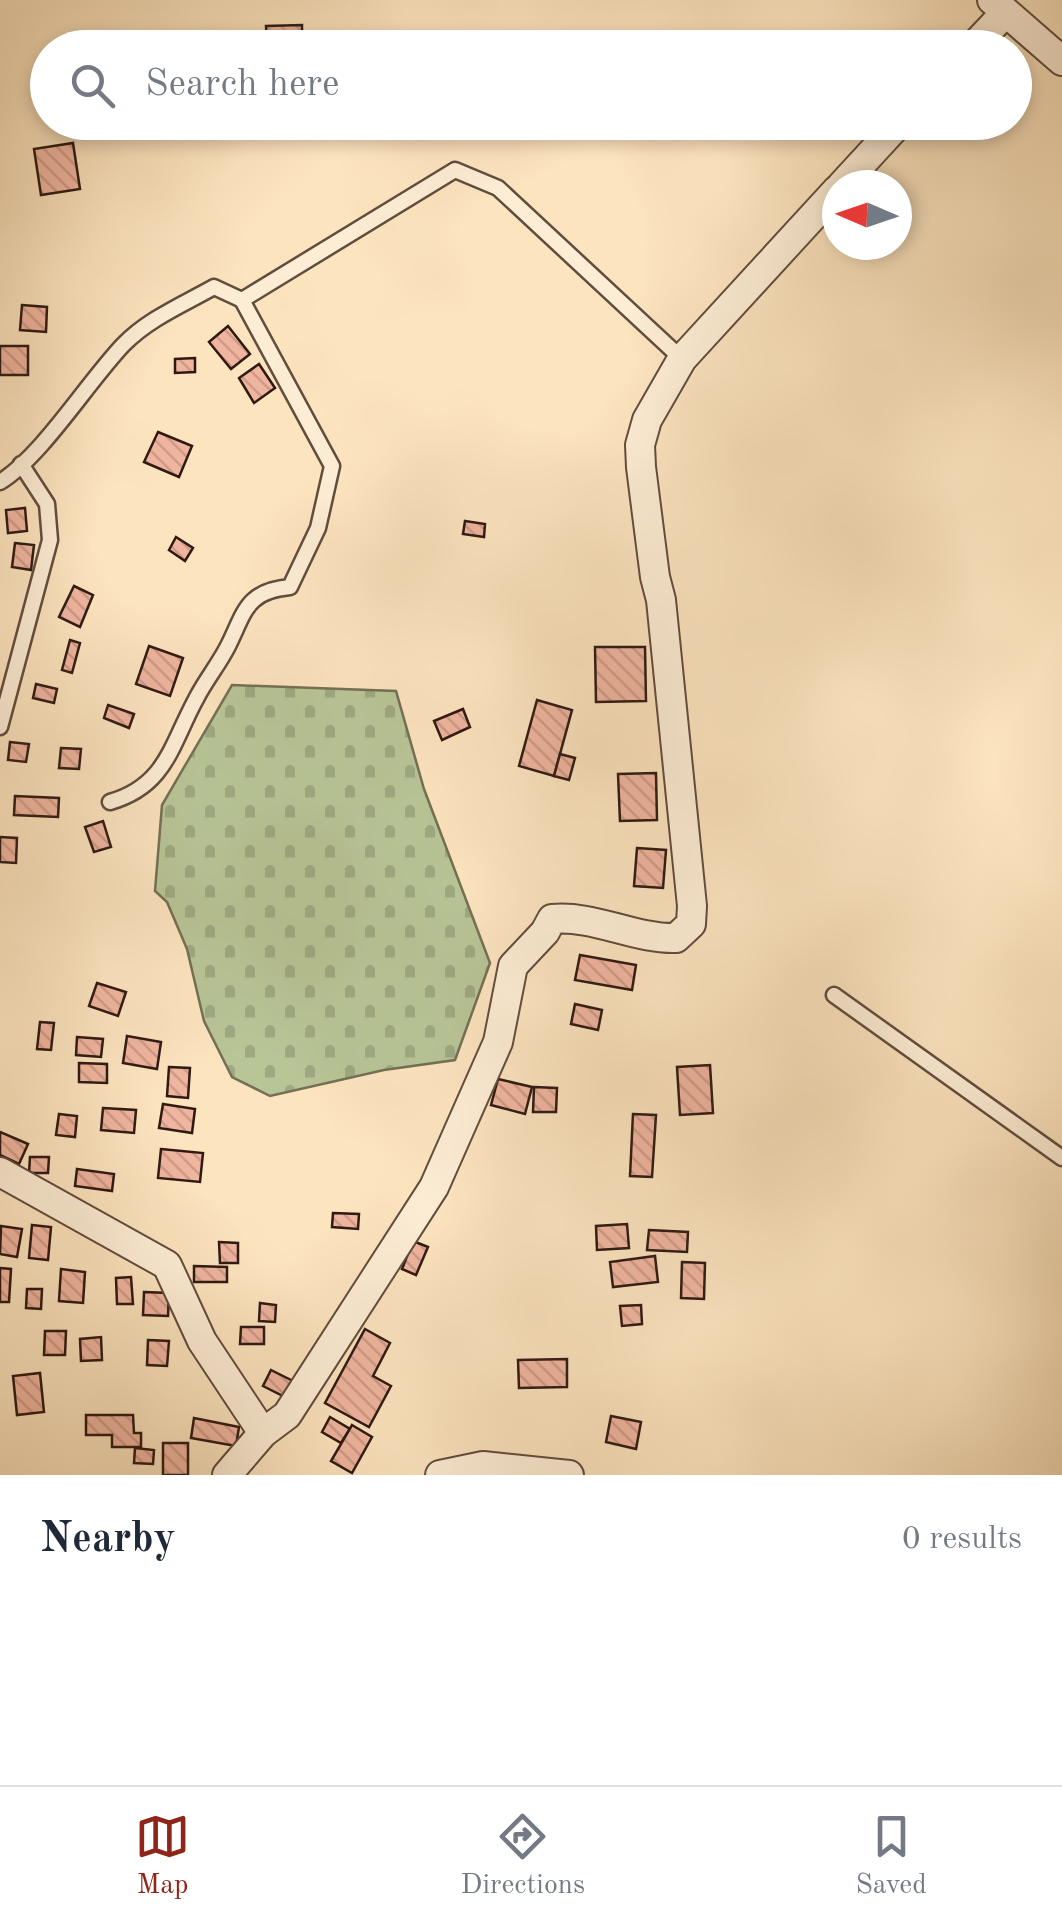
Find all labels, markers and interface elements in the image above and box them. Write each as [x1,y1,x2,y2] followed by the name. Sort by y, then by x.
[30,30,1032,140] search box
[65,58,120,113] icon: search
[145,66,340,104] text: Search here
[822,170,912,260] north arrow
[40,1519,176,1561] text: Nearby
[902,1524,1022,1556] text: 0 results
[135,1809,190,1904] tab: Map
[461,1809,585,1904] tab: Directions
[855,1809,927,1904] tab: Saved

